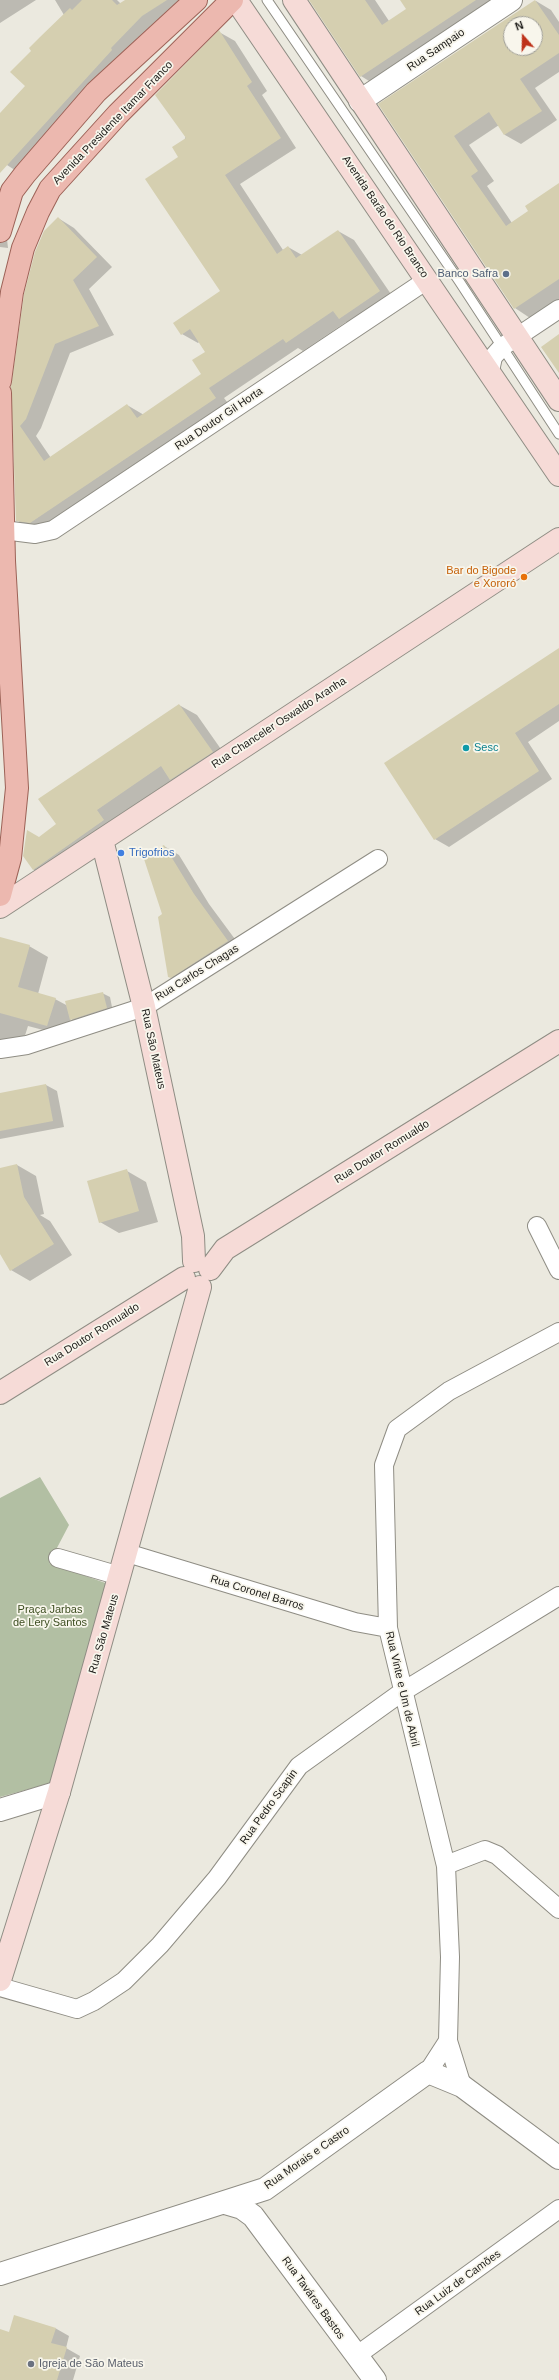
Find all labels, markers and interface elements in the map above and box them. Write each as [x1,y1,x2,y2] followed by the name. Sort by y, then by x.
[503,16,543,56] north arrow
[513,19,525,33] text: N
[405,26,467,74] street label: Rua Sampaio
[50,58,176,188] street label: Avenida Presidente Itamar Franco
[339,153,431,281] street label: Avenida Barão do Rio Branco
[437,267,498,281] place label: Banco Safra
[501,269,511,279] marker: Banco Safra
[173,385,265,453] street label: Rua Doutor Gil Horta
[446,564,516,590] place label: Bar do Bigode e Xororó
[519,572,529,582] marker: Bar do Bigode e Xororó
[209,675,349,771] street label: Rua Chanceler Oswaldo Aranha
[474,741,498,755] place label: Sesc
[461,743,471,753] marker: Sesc
[129,846,174,860] place label: Trigofrios
[116,848,126,858] marker: Trigofrios
[153,942,241,1004] street label: Rua Carlos Chagas
[138,1008,168,1090] street label: Rua São Mateus
[332,1117,432,1187] street label: Rua Doutor Romualdo
[42,1300,142,1370] street label: Rua Doutor Romualdo
[209,1572,305,1614] street label: Rua Coronel Barros
[86,1593,122,1675] street label: Rua São Mateus
[13,1603,87,1629] park label: Praça Jarbas de Lery Santos
[382,1630,422,1748] street label: Rua Vinte e Um de Abril
[237,1767,301,1847] street label: Rua Pedro Scapin
[262,2124,352,2192] street label: Rua Morais e Castro
[413,2247,503,2319] street label: Rua Luiz de Camões
[279,2254,347,2342] street label: Rua Taváres Bastos
[39,2357,144,2371] place label: Igreja de São Mateus
[26,2359,36,2369] marker: Igreja de São Mateus

